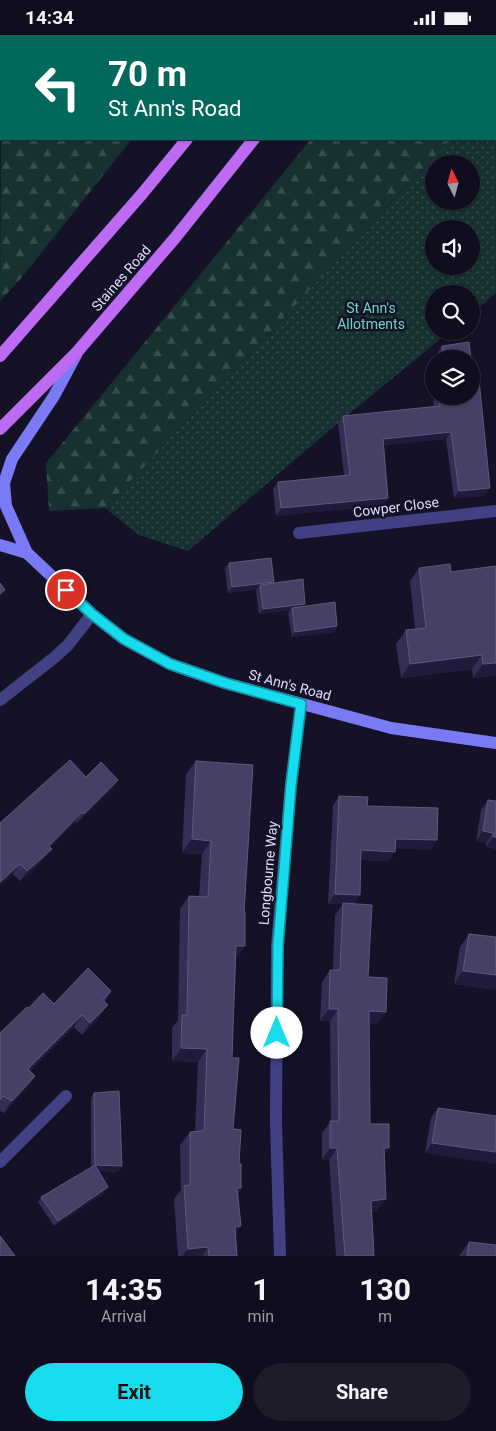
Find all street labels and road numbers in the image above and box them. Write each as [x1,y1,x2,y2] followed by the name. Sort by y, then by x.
[88,242,154,314] street label: Staines Road
[352,494,440,520] street label: Cowper Close
[247,666,333,704] street label: St Ann's Road
[255,820,281,926] street label: Longbourne Way

